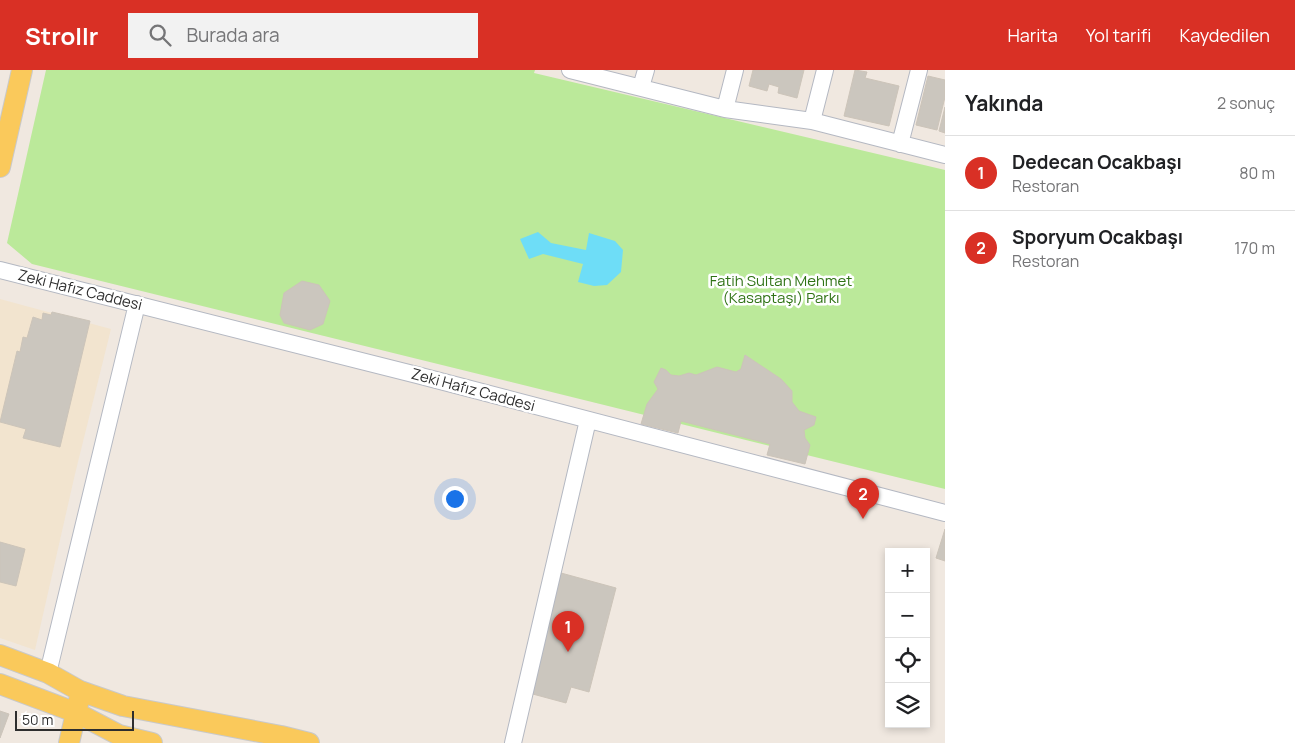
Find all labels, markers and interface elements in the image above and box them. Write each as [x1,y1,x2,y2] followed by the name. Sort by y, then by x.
[128,13,478,58] search box
[25,19,98,52] text: Strollr
[146,21,174,49] icon: search
[186,22,280,48] text: Burada ara
[1008,23,1058,47] text: Harita
[1086,23,1152,47] text: Yol tarifi
[1180,23,1270,47] text: Kaydedilen
[965,89,1043,117] text: Yakında
[1217,92,1275,114] text: 2 sonuç
[1012,149,1182,175] text: Dedecan Ocakbaşı
[977,162,985,184] text: 1
[1239,162,1275,184] text: 80 m
[1012,175,1079,197] text: Restoran
[1012,224,1183,250] text: Sporyum Ocakbaşı
[976,237,986,259] text: 2
[1234,237,1275,259] text: 170 m
[1012,250,1079,272] text: Restoran
[16,264,145,315] street label: Zeki Hafız Caddesi
[710,270,852,308] park label: Fatih Sultan Mehmet (Kasaptaşı) Parkı
[409,363,537,416] street label: Zeki Hafız Caddesi
[847,478,879,519] pin: 2
[442,486,468,512] your location
[885,548,930,728] map controls
[885,548,930,593] button: +
[885,593,930,638] button: −
[552,611,584,652] pin: 1
[885,638,930,683] button: locate
[885,683,930,728] button: layers
[15,708,134,731] scale bar
[22,710,53,729] text: 50 m

